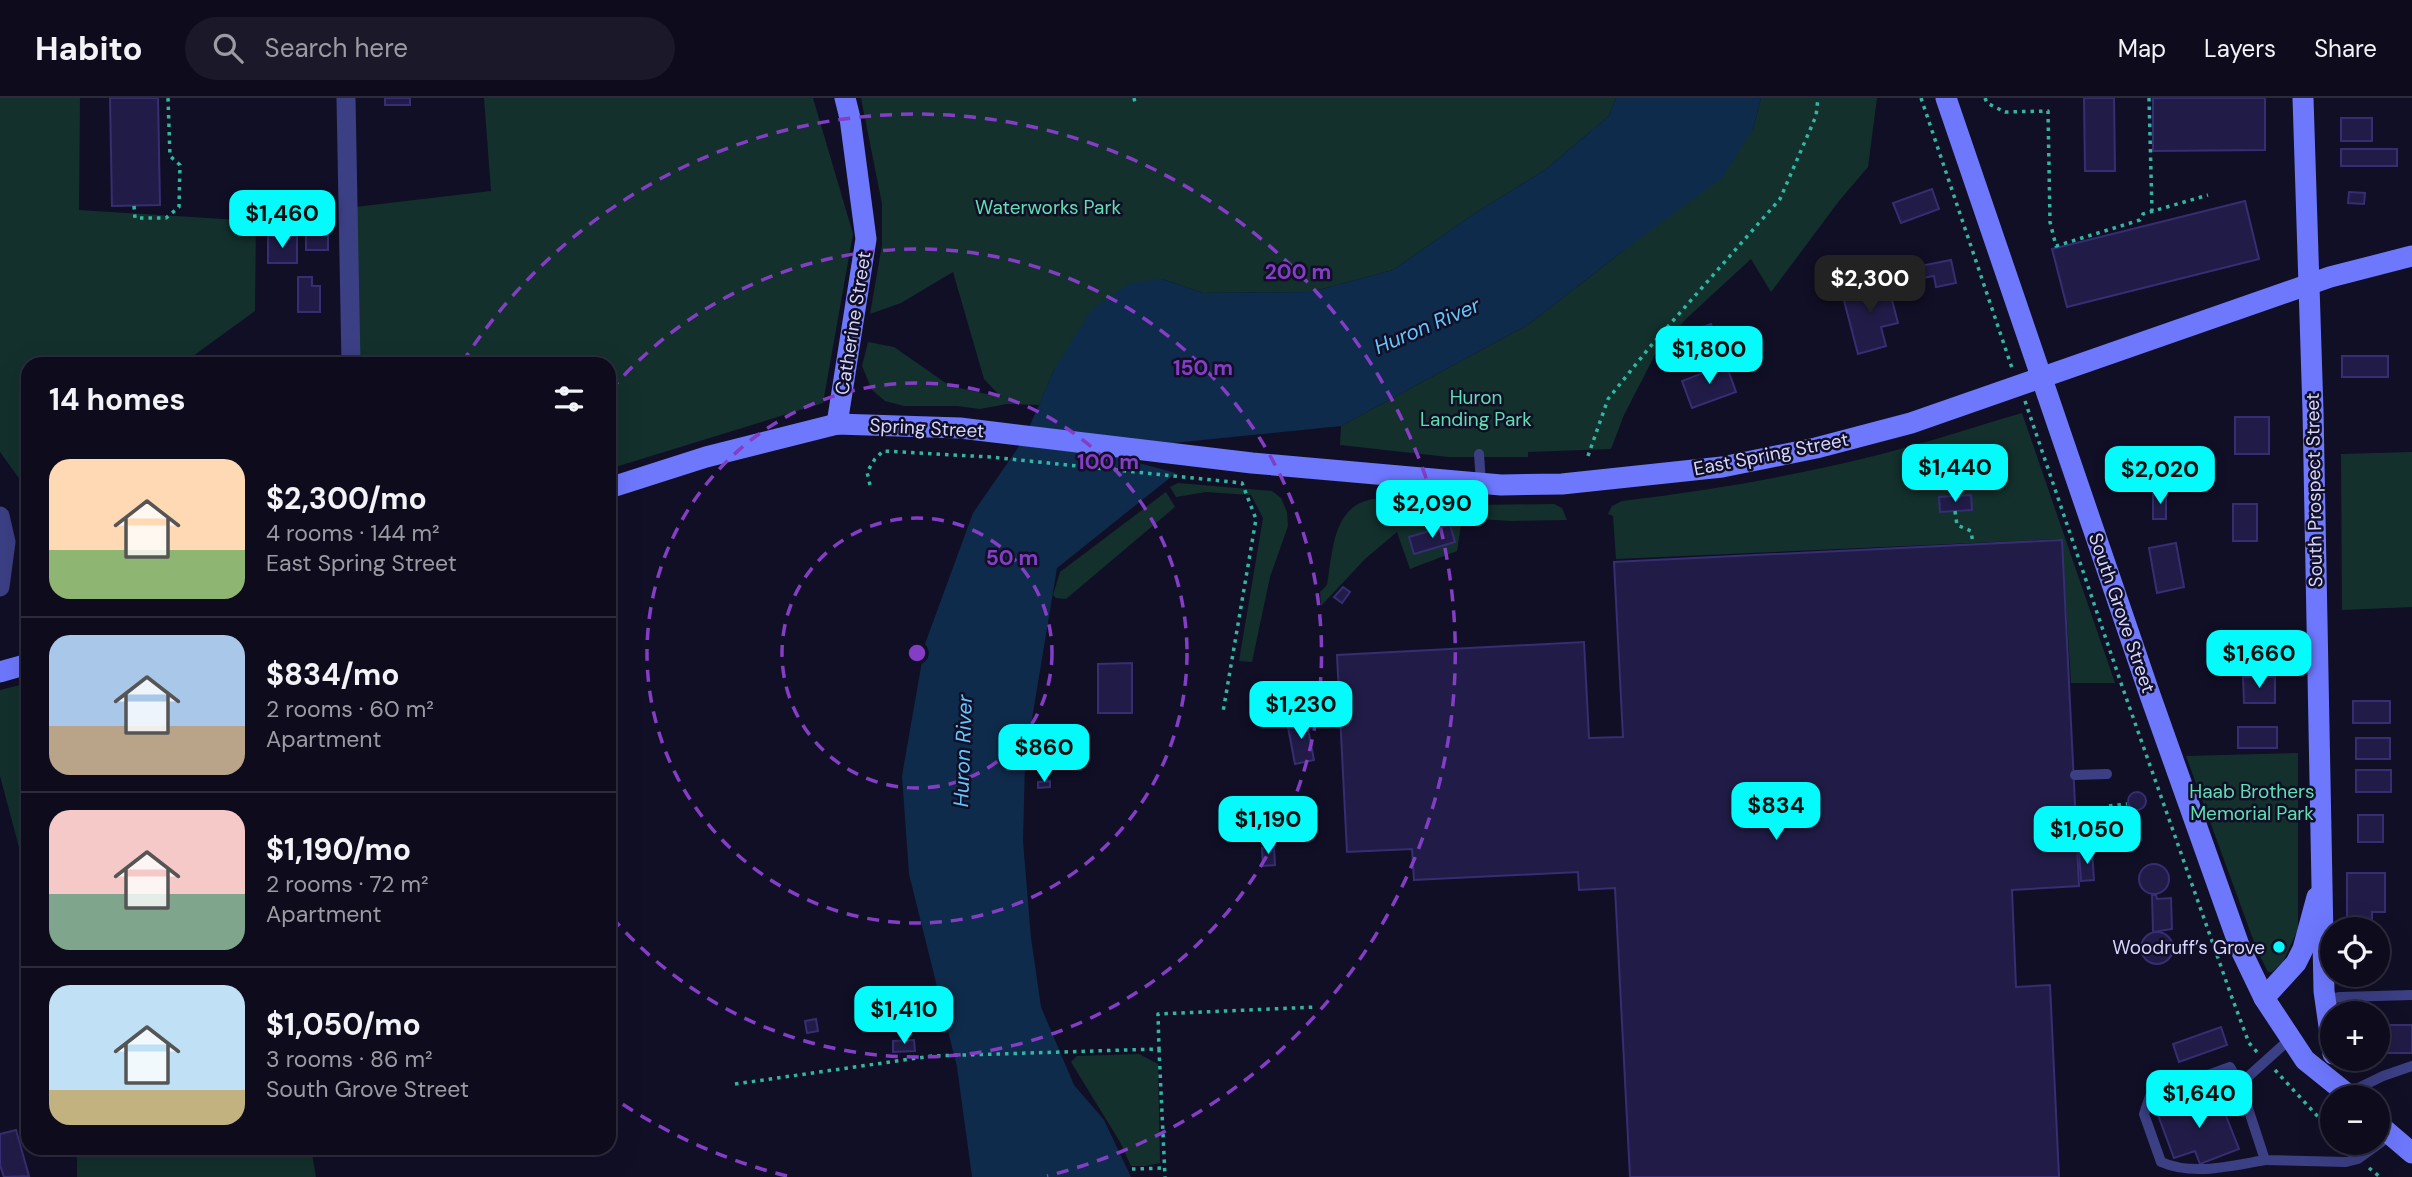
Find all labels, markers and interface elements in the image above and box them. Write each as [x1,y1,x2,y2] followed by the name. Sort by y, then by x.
[185,17,675,80] search box
[35,27,143,70] text: Habito
[209,29,247,67] icon: search
[265,31,408,65] text: Search here
[2118,33,2166,64] text: Map
[2204,33,2276,64] text: Layers
[2314,33,2377,64] text: Share
[225,190,339,250] pin: $1,460
[975,195,1121,220] park label: Waterworks Park
[245,198,319,228] text: $1,460
[829,249,877,397] street label: Catherine Street
[1813,256,1927,315] pin: $2,300
[1265,258,1331,286] text: 200 m
[1830,263,1910,293] text: $2,300
[1370,291,1485,361] water label: Huron River
[1652,327,1766,386] pin: $1,800
[1672,334,1746,364] text: $1,800
[1173,354,1233,382] text: 150 m
[49,380,186,419] text: 14 homes
[550,380,588,418] icon: filters
[1420,385,1532,432] park label: Huron Landing Park
[2300,392,2328,588] street label: South Prospect Street
[869,413,985,443] street label: Spring Street
[1691,427,1851,481] street label: East Spring Street
[1898,444,2012,504] pin: $1,440
[2103,446,2217,506] pin: $2,020
[1077,448,1139,476] text: 100 m
[1918,452,1992,482] text: $1,440
[2121,454,2199,484] text: $2,020
[266,479,427,518] text: $2,300/mo
[1375,480,1489,540] pin: $2,090
[105,487,189,571] icon: home
[1392,488,1472,518] text: $2,090
[266,518,440,548] text: 4 rooms · 144 m²
[2083,530,2161,696] street label: South Grove Street
[986,544,1038,572] text: 50 m
[266,548,457,578] text: East Spring Street
[2202,630,2316,690] pin: $1,660
[2222,638,2296,668] text: $1,660
[905,641,929,665] centre of rings
[266,655,399,694] text: $834/mo
[105,663,189,747] icon: home
[1244,682,1358,741] pin: $1,230
[1265,689,1337,719] text: $1,230
[947,693,979,808] water label: Huron River
[266,694,434,724] text: 2 rooms · 60 m²
[266,724,381,754] text: Apartment
[1003,724,1085,784] pin: $860
[1014,732,1074,762] text: $860
[2189,779,2315,826] park label: Haab Brothers Memorial Park
[1735,782,1817,842] pin: $834
[1747,790,1805,820] text: $834
[1211,796,1325,856] pin: $1,190
[1234,804,1302,834] text: $1,190
[2030,806,2144,866] pin: $1,050
[2050,814,2124,844] text: $1,050
[266,830,411,869] text: $1,190/mo
[105,838,189,922] icon: home
[266,869,429,899] text: 2 rooms · 72 m²
[266,899,381,929] text: Apartment
[2320,917,2390,1155] map controls
[2320,917,2390,987] button: locate
[2112,935,2265,960] place label: Woodruff’s Grove
[2271,939,2287,955] marker: Woodruff’s Grove
[847,986,961,1046] pin: $1,410
[870,994,938,1024] text: $1,410
[2320,1001,2390,1071] button: +
[266,1005,421,1044] text: $1,050/mo
[105,1013,189,1097] icon: home
[266,1044,433,1074] text: 3 rooms · 86 m²
[2142,1070,2256,1130] pin: $1,640
[266,1074,469,1104] text: South Grove Street
[2162,1078,2236,1108] text: $1,640
[2320,1085,2390,1155] button: −

